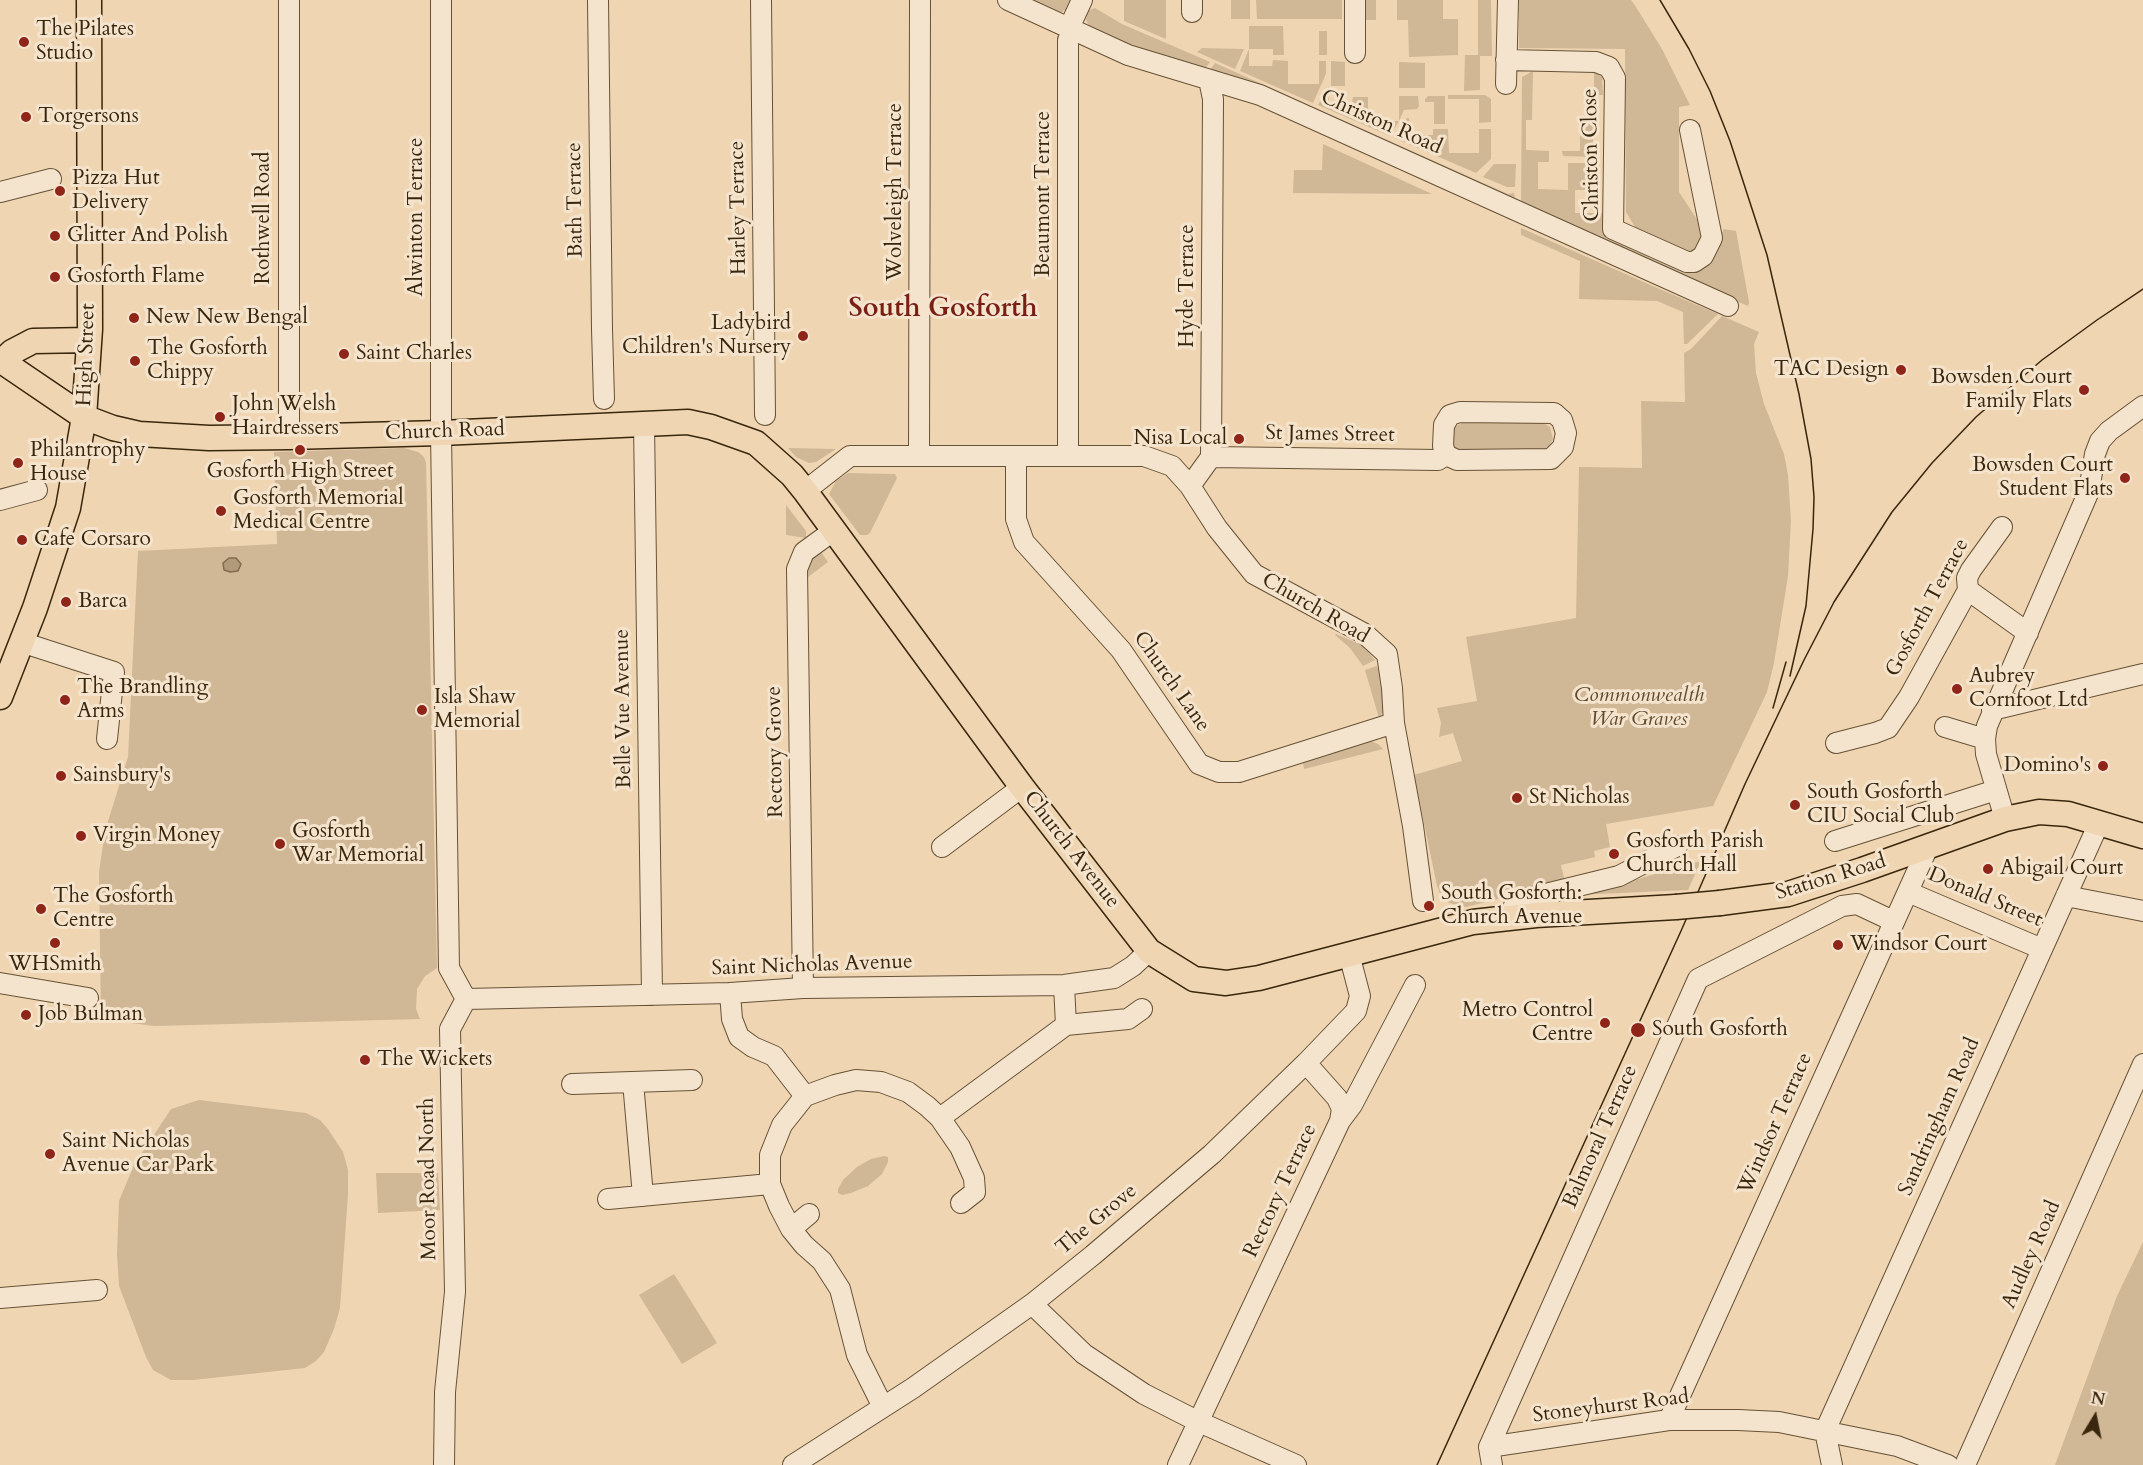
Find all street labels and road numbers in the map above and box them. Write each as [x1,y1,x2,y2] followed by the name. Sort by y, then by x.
[1317,85,1445,161] street label: Christon Road
[1578,88,1606,222] street label: Christon Close
[883,103,909,281] street label: Wolveleigh Terrace
[1031,111,1057,277] street label: Beaumont Terrace
[404,138,430,296] street label: Alwinton Terrace
[725,141,753,275] street label: Harley Terrace
[562,142,590,258] street label: Bath Terrace
[251,152,277,284] street label: Rothwell Road
[1175,224,1201,348] street label: Hyde Terrace
[73,303,101,407] street label: High Street
[385,417,505,447] street label: Church Road
[1265,421,1395,449] street label: St James Street
[1881,535,1975,681] street label: Gosforth Terrace
[1257,568,1373,650] street label: Church Road
[1127,627,1215,737] street label: Church Lane
[610,629,638,789] street label: Belle Vue Avenue
[762,686,790,818] street label: Rectory Grove
[1017,786,1125,914] street label: Church Avenue
[1773,849,1889,907] street label: Station Road
[1924,863,2046,933] street label: Donald Street
[711,950,913,982] street label: Saint Nicholas Avenue
[1894,1034,1986,1200] street label: Sandringham Road
[1734,1049,1818,1199] street label: Windsor Terrace
[1558,1062,1644,1212] street label: Balmoral Terrace
[415,1097,443,1261] street label: Moor Road North
[1239,1120,1323,1262] street label: Rectory Terrace
[1051,1179,1143,1261] street label: The Grove
[1997,1197,2067,1313] street label: Audley Road
[1531,1385,1691,1429] street label: Stoneyhurst Road

